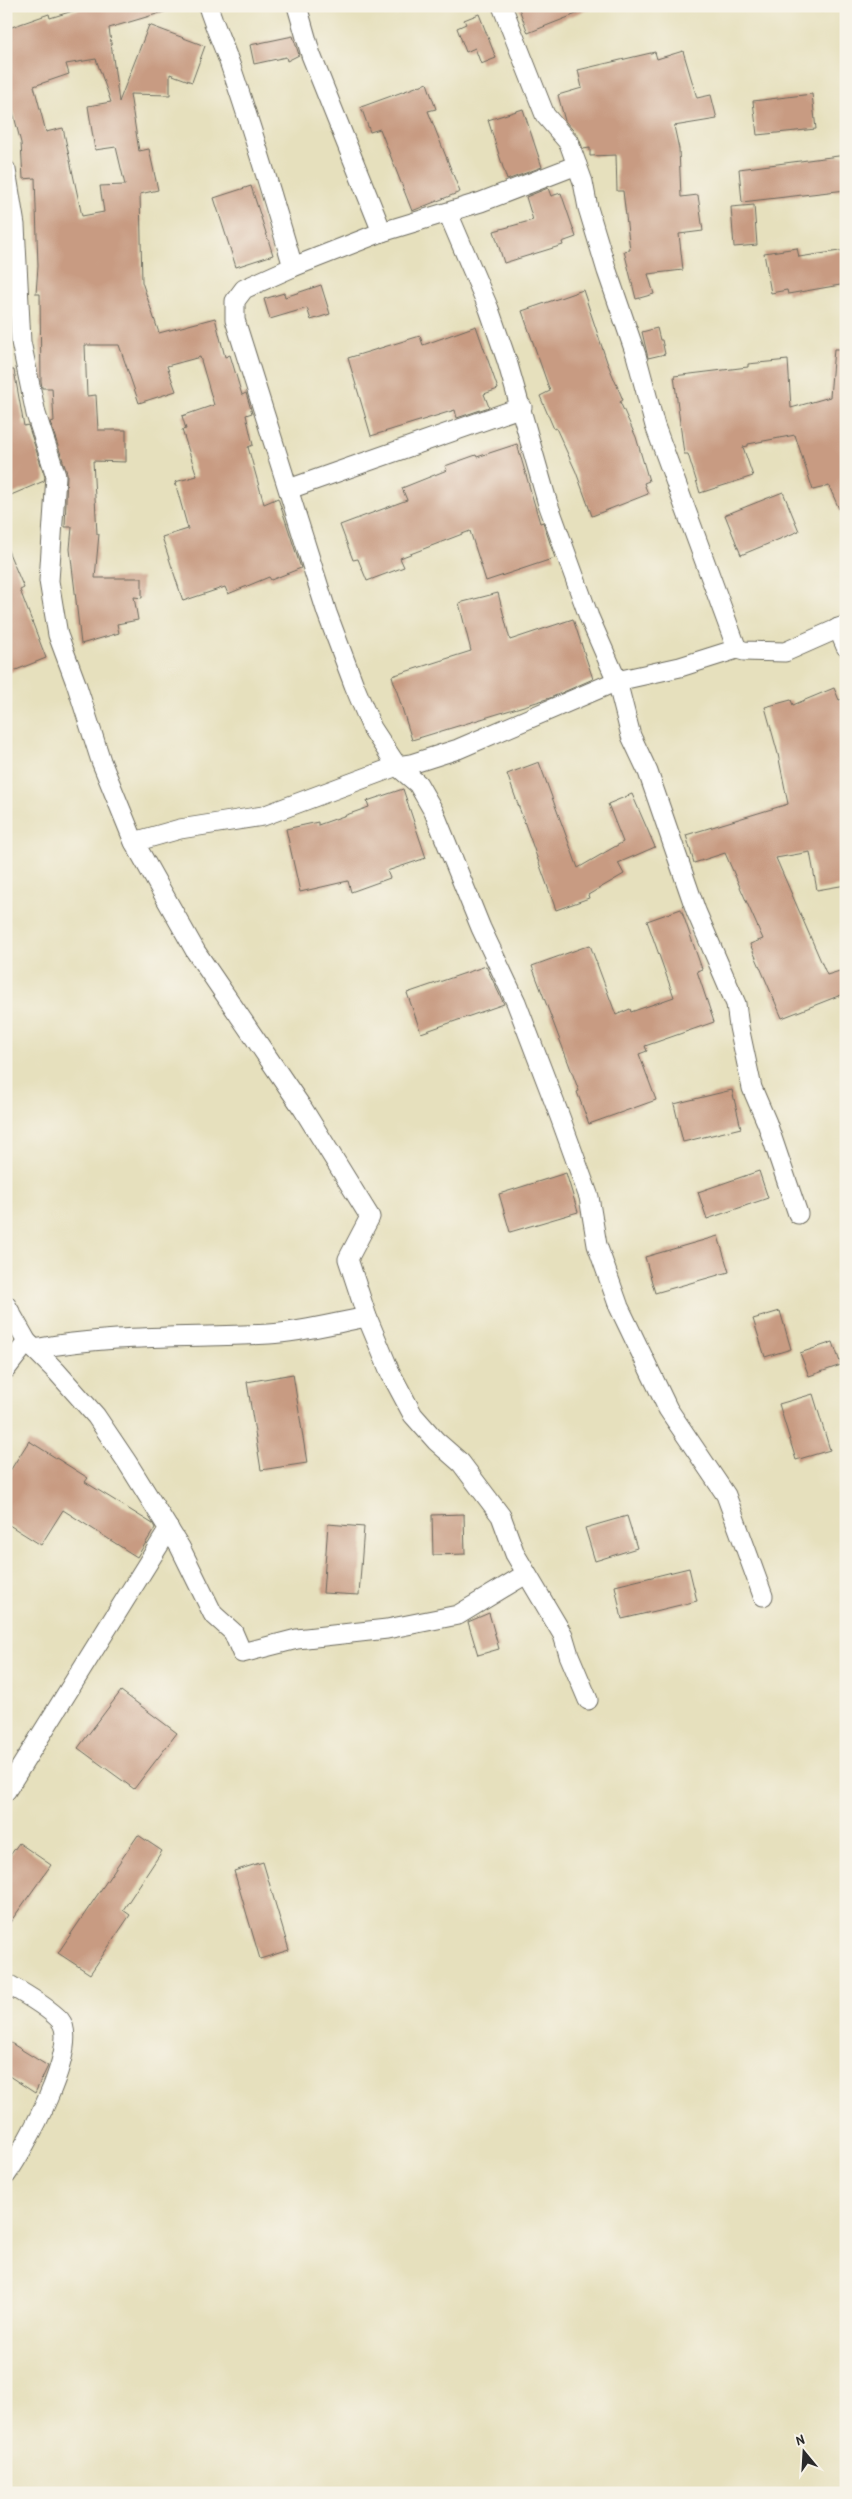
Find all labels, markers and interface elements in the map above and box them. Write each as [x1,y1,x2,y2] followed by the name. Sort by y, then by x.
[780,2426,830,2476] north arrow
[793,2429,807,2449] text: N

